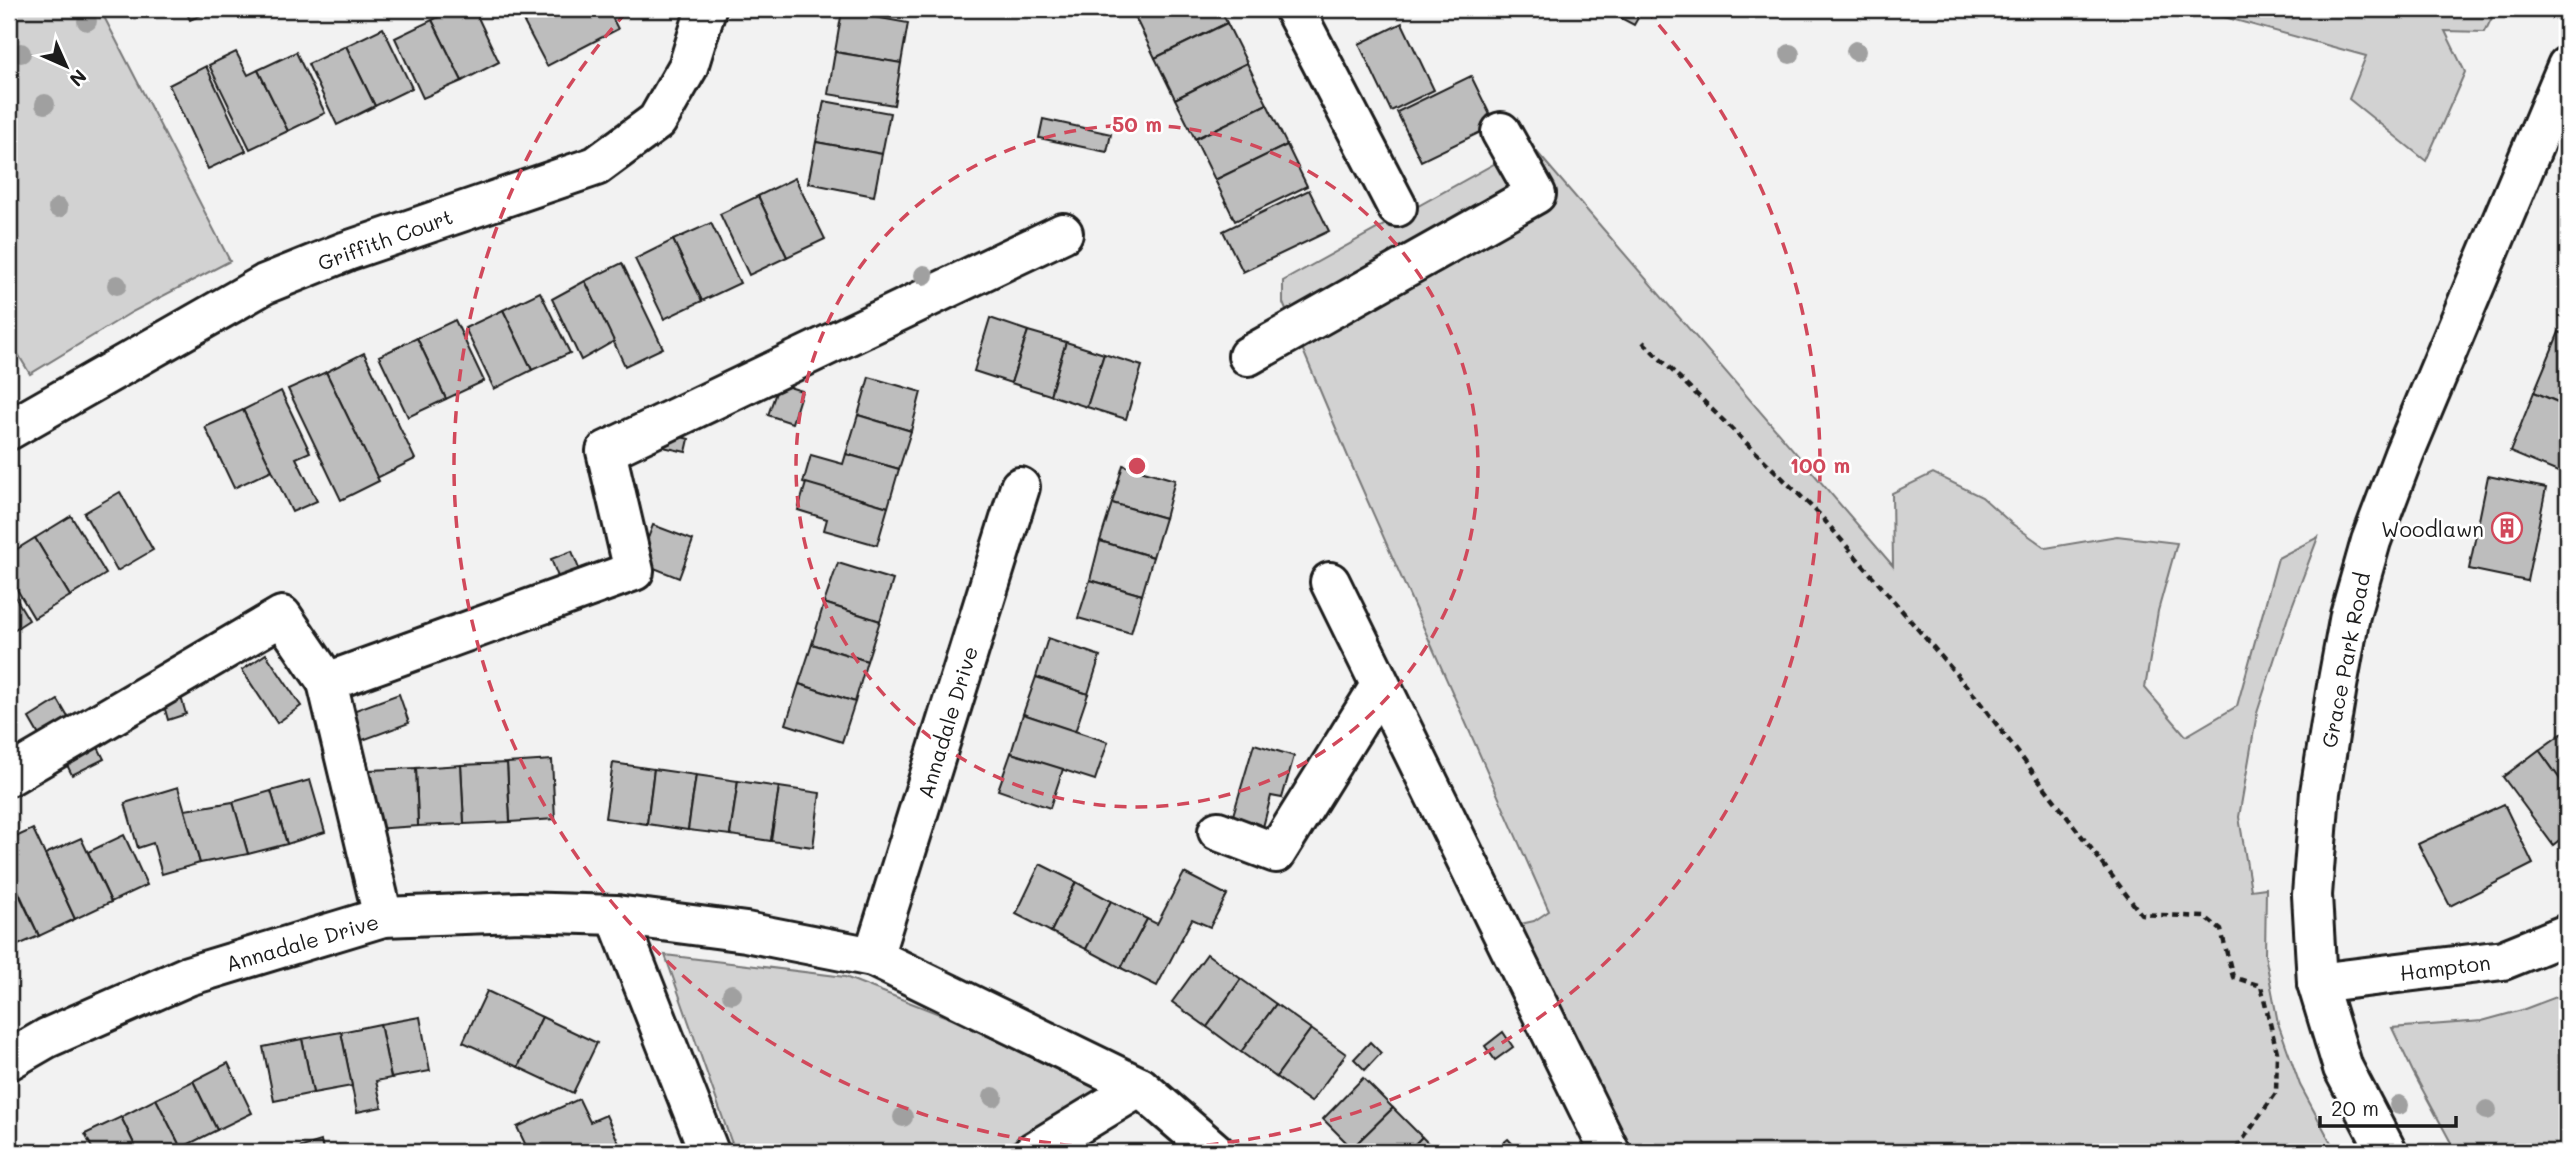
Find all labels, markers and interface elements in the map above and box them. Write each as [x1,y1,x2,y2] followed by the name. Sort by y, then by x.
[32,32,102,102] north arrow
[64,64,92,92] text: N
[1112,110,1162,137] text: 50 m
[314,202,456,276] street label: Griffith Court
[1790,451,1850,478] text: 100 m
[1125,454,1149,478] centre of rings
[2490,511,2524,545] building icon: Woodlawn
[2381,515,2484,542] place label: Woodlawn
[2315,570,2375,750] street label: Grace Park Road
[911,643,983,801] street label: Annadale Drive
[222,907,382,977] street label: Annadale Drive
[2398,948,2492,986] street label: Hampton
[2320,1084,2457,1128] scale bar
[2331,1094,2379,1121] text: 20 m

